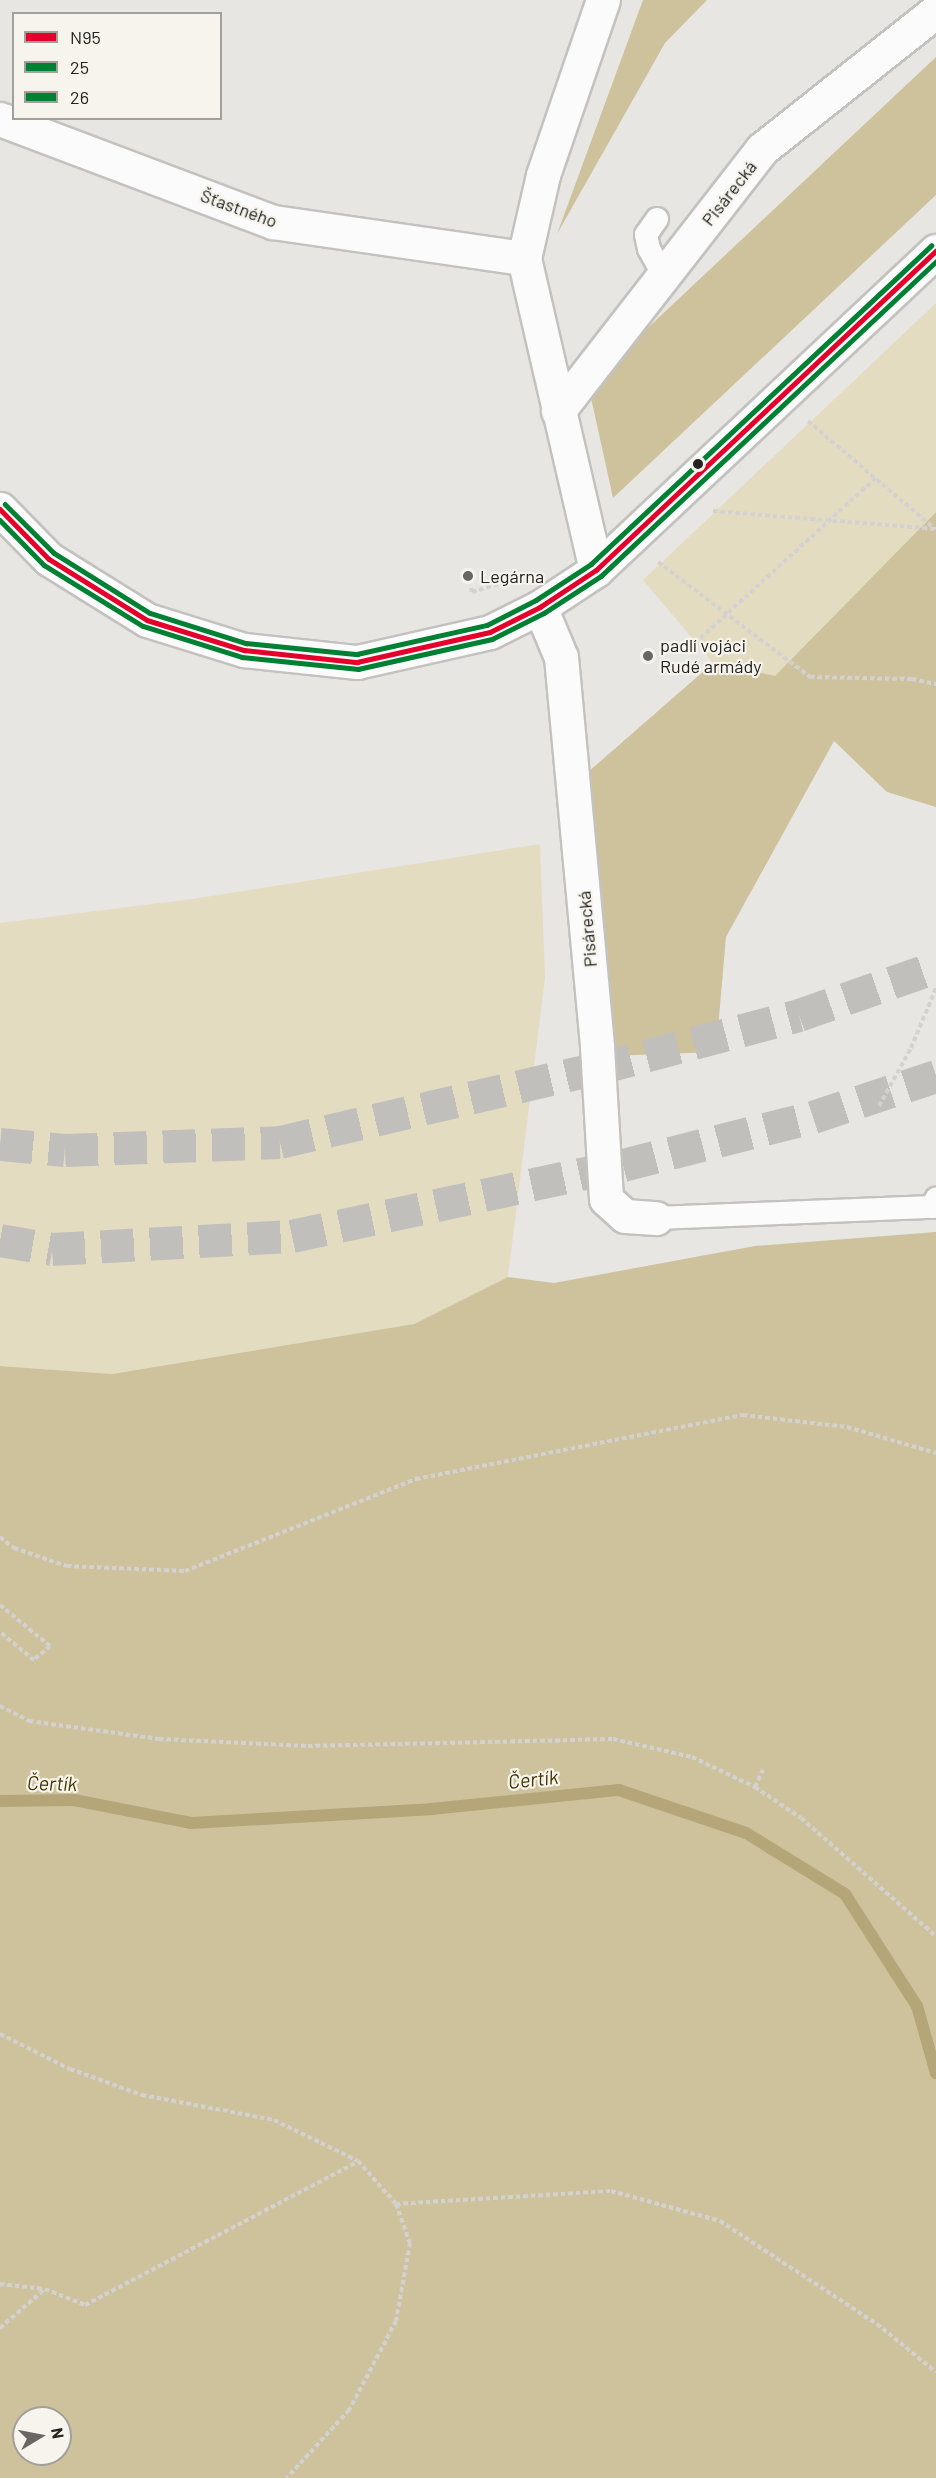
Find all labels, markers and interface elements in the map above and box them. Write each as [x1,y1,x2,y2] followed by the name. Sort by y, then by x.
[12,12,222,120] legend
[70,26,101,48] text: N95
[70,56,89,78] text: 25
[70,86,89,108] text: 26
[697,156,761,230] street label: Pisárecká
[198,184,280,232] street label: Šťastného
[692,458,704,470] unlabelled marker
[480,565,544,587] place label: Legárna
[461,569,475,583] marker: Legárna
[660,635,762,678] place label: padlí vojáci Rudé armády
[641,649,655,663] marker: padlí vojáci Rudé armády
[573,890,601,968] street label: Pisárecká
[507,1764,559,1794] water label: Čertík
[27,1771,77,1795] water label: Čertík
[12,2406,72,2466] north arrow
[48,2426,69,2440] text: N

